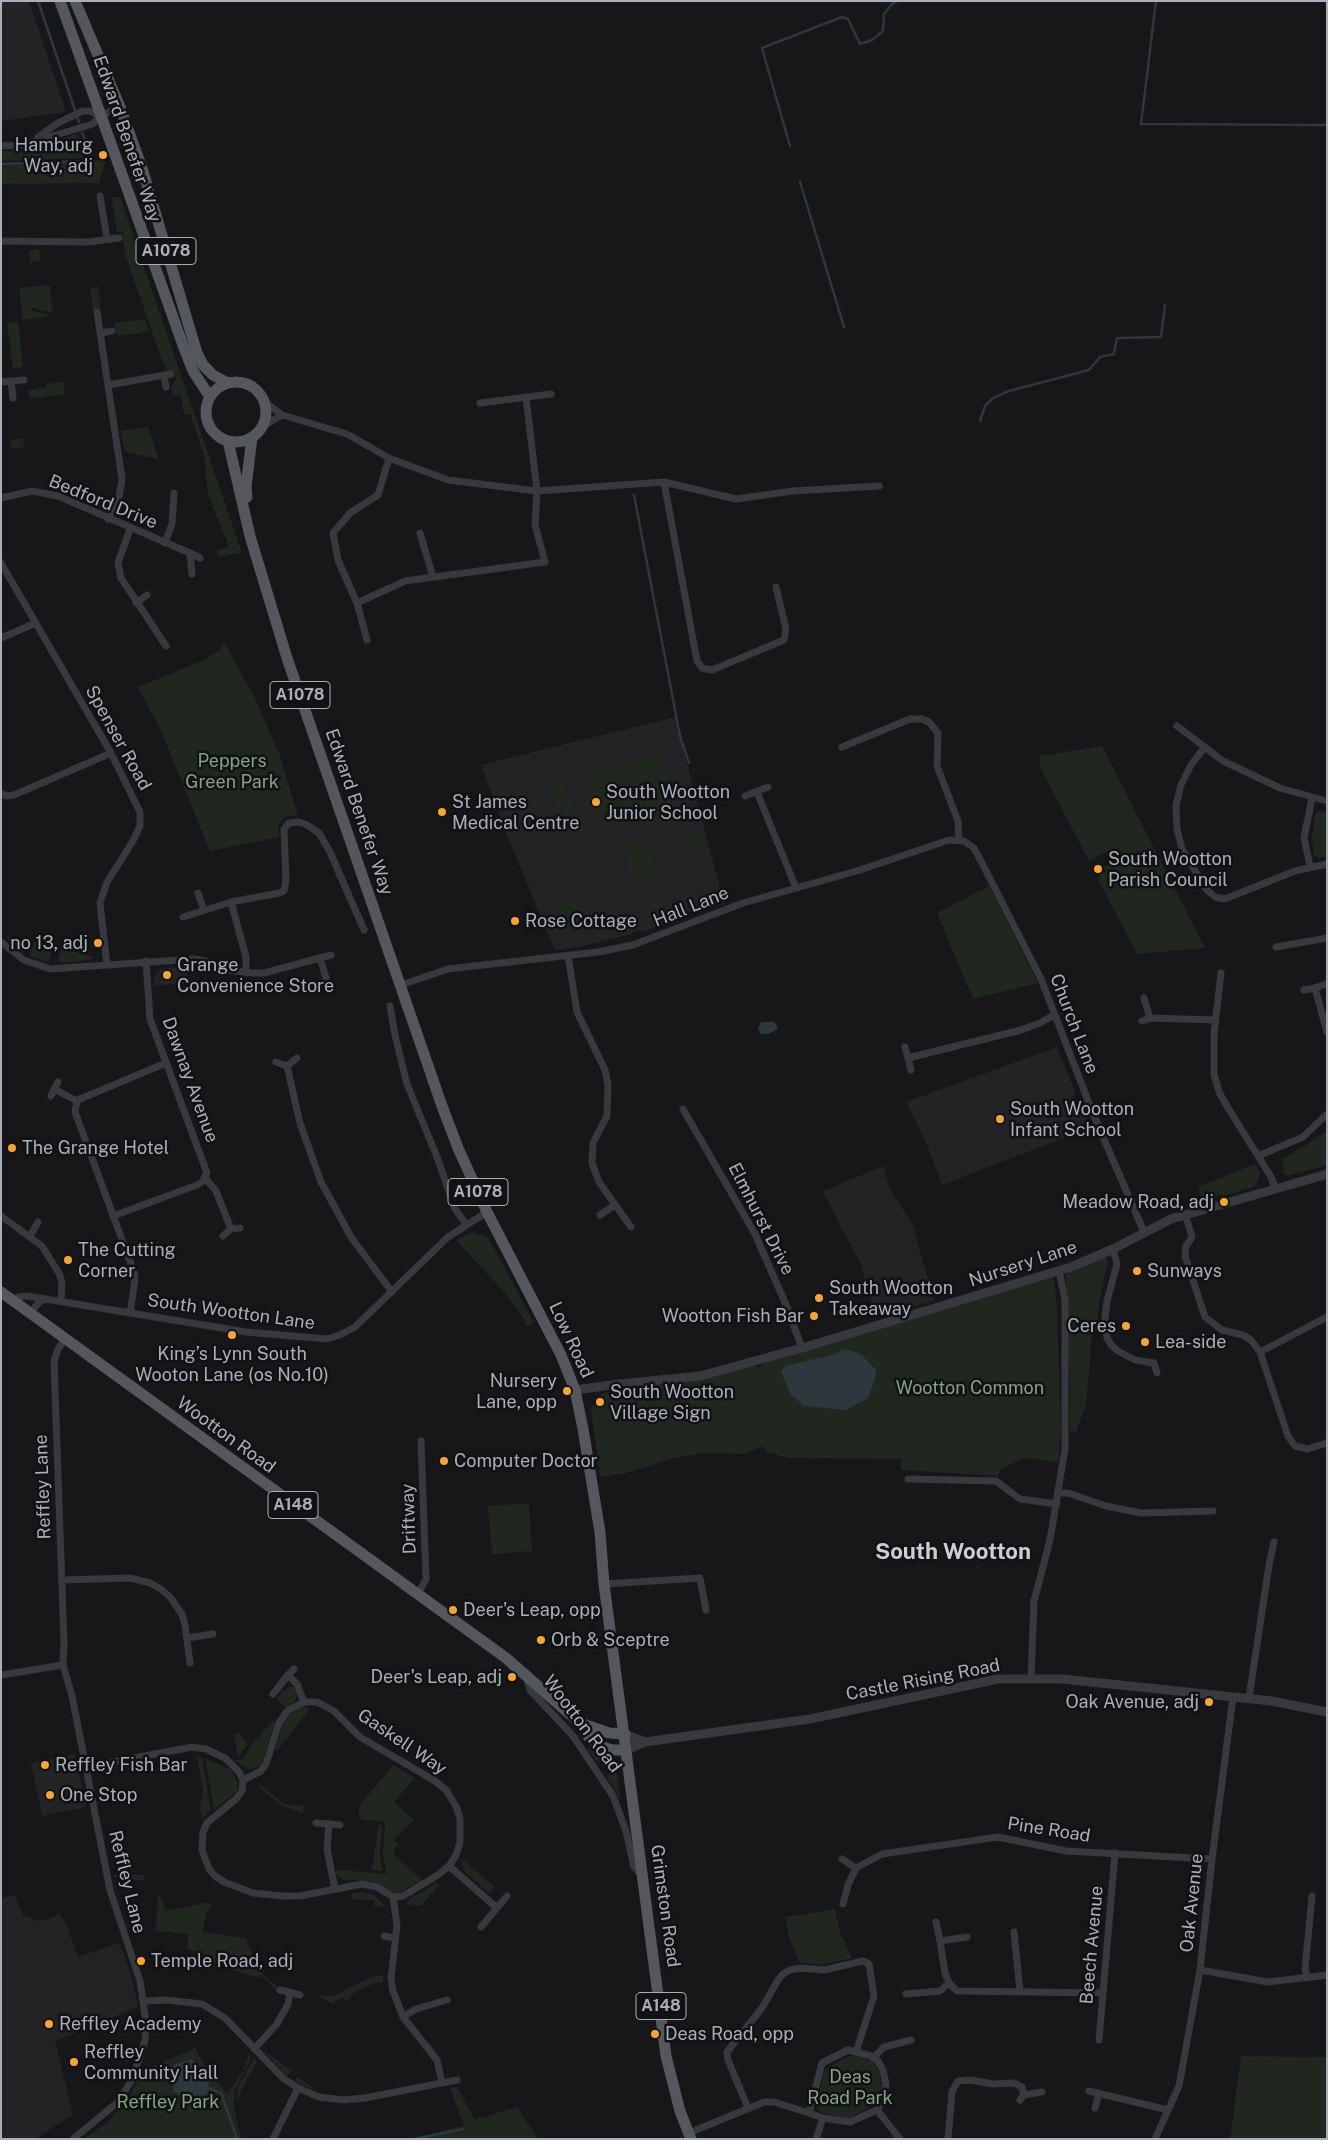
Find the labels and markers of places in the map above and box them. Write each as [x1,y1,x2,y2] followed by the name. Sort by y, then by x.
[15,134,93,176] place label: Hamburg Way, adj
[97,149,109,161] marker: Hamburg Way, adj
[606,781,730,824] place label: South Wootton Junior School
[452,791,579,834] place label: St James Medical Centre
[590,796,602,808] marker: South Wootton Junior School
[436,806,448,818] marker: St James Medical Centre
[1108,848,1232,891] place label: South Wootton Parish Council
[1092,863,1104,875] marker: South Wootton Parish Council
[525,910,637,932] place label: Rose Cottage
[509,915,521,927] marker: Rose Cottage
[10,932,88,954] place label: no 13, adj
[92,937,104,949] marker: no 13, adj
[177,954,334,996] place label: Grange Convenience Store
[161,969,173,981] marker: Grange Convenience Store
[1010,1098,1134,1140] place label: South Wootton Infant School
[994,1113,1006,1125] marker: South Wootton Infant School
[22,1137,169,1159] place label: The Grange Hotel
[6,1142,18,1154] marker: The Grange Hotel
[1062,1191,1214,1213] place label: Meadow Road, adj
[1218,1196,1230,1208] marker: Meadow Road, adj
[78,1239,176,1282] place label: The Cutting Corner
[62,1254,74,1266] marker: The Cutting Corner
[1147,1260,1222,1282] place label: Sunways
[1131,1265,1143,1277] marker: Sunways
[829,1277,953,1320] place label: South Wootton Takeaway
[813,1292,825,1304] marker: South Wootton Takeaway
[662,1305,804,1327] place label: Wootton Fish Bar
[808,1310,820,1322] marker: Wootton Fish Bar
[1067,1315,1116,1337] place label: Ceres
[1120,1320,1132,1332] marker: Ceres
[226,1329,238,1341] marker: King’s Lynn South Wooton Lane (os No.10)
[1155,1331,1226,1353] place label: Lea-side
[1139,1336,1151,1348] marker: Lea-side
[135,1343,329,1386] place label: King’s Lynn South Wooton Lane (os No.10)
[476,1370,557,1412] place label: Nursery Lane, opp
[610,1381,734,1424] place label: South Wootton Village Sign
[561,1385,573,1397] marker: Nursery Lane, opp
[594,1396,606,1408] marker: South Wootton Village Sign
[454,1450,598,1472] place label: Computer Doctor
[438,1455,450,1467] marker: Computer Doctor
[463,1599,601,1621] place label: Deer's Leap, opp
[447,1604,459,1616] marker: Deer's Leap, opp
[551,1629,670,1651] place label: Orb & Sceptre
[535,1634,547,1646] marker: Orb & Sceptre
[370,1666,502,1688] place label: Deer's Leap, adj
[506,1671,518,1683] marker: Deer's Leap, adj
[1066,1691,1199,1713] place label: Oak Avenue, adj
[1203,1696,1215,1708] marker: Oak Avenue, adj
[55,1754,188,1776] place label: Reffley Fish Bar
[39,1759,51,1771] marker: Reffley Fish Bar
[60,1784,137,1806] place label: One Stop
[44,1789,56,1801] marker: One Stop
[151,1950,293,1972] place label: Temple Road, adj
[135,1955,147,1967] marker: Temple Road, adj
[59,2013,201,2035] place label: Reffley Academy
[43,2018,55,2030] marker: Reffley Academy
[665,2023,794,2045] place label: Deas Road, opp
[649,2028,661,2040] marker: Deas Road, opp
[84,2041,218,2084] place label: Reffley Community Hall
[68,2056,80,2068] marker: Reffley Community Hall

